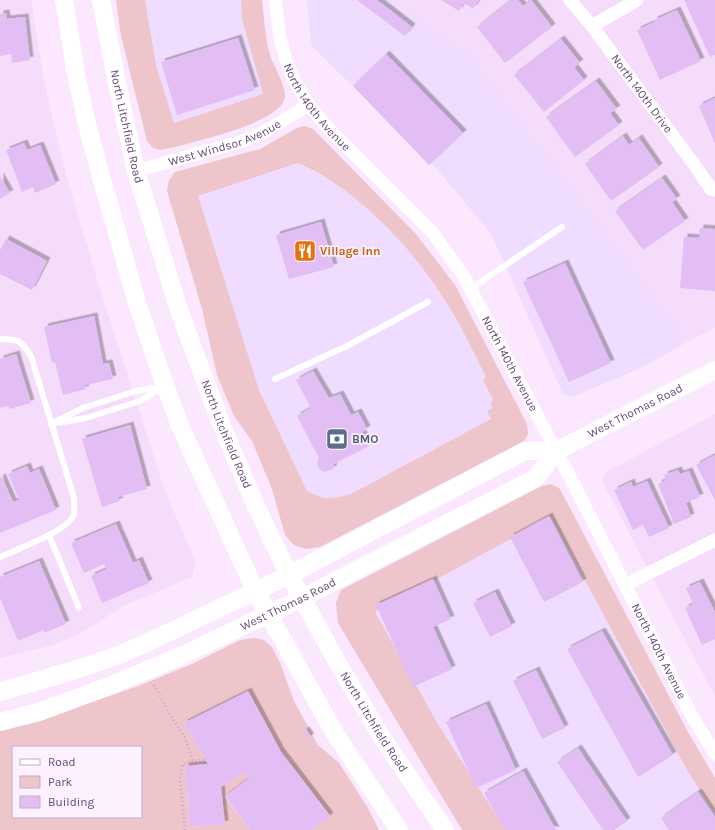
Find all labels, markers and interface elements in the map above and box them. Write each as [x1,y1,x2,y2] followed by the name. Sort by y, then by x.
[608,51,675,136] street label: North 140th Drive
[281,61,353,154] street label: North 140th Avenue
[108,68,146,185] street label: North Litchfield Road
[167,117,283,169] street label: West Windsor Avenue
[292,238,318,264] restaurant icon: Village Inn
[320,244,380,258] place label: Village Inn
[479,314,541,414] street label: North 140th Avenue
[198,378,255,491] street label: North Litchfield Road
[585,381,685,441] street label: West Thomas Road
[324,426,350,452] bank icon: BMO
[352,432,378,446] place label: BMO
[238,575,338,633] street label: West Thomas Road
[629,601,689,701] street label: North 140th Avenue
[337,669,411,775] street label: North Litchfield Road
[12,746,142,818] legend
[48,755,76,769] text: Road
[48,775,73,789] text: Park
[48,795,95,809] text: Building

